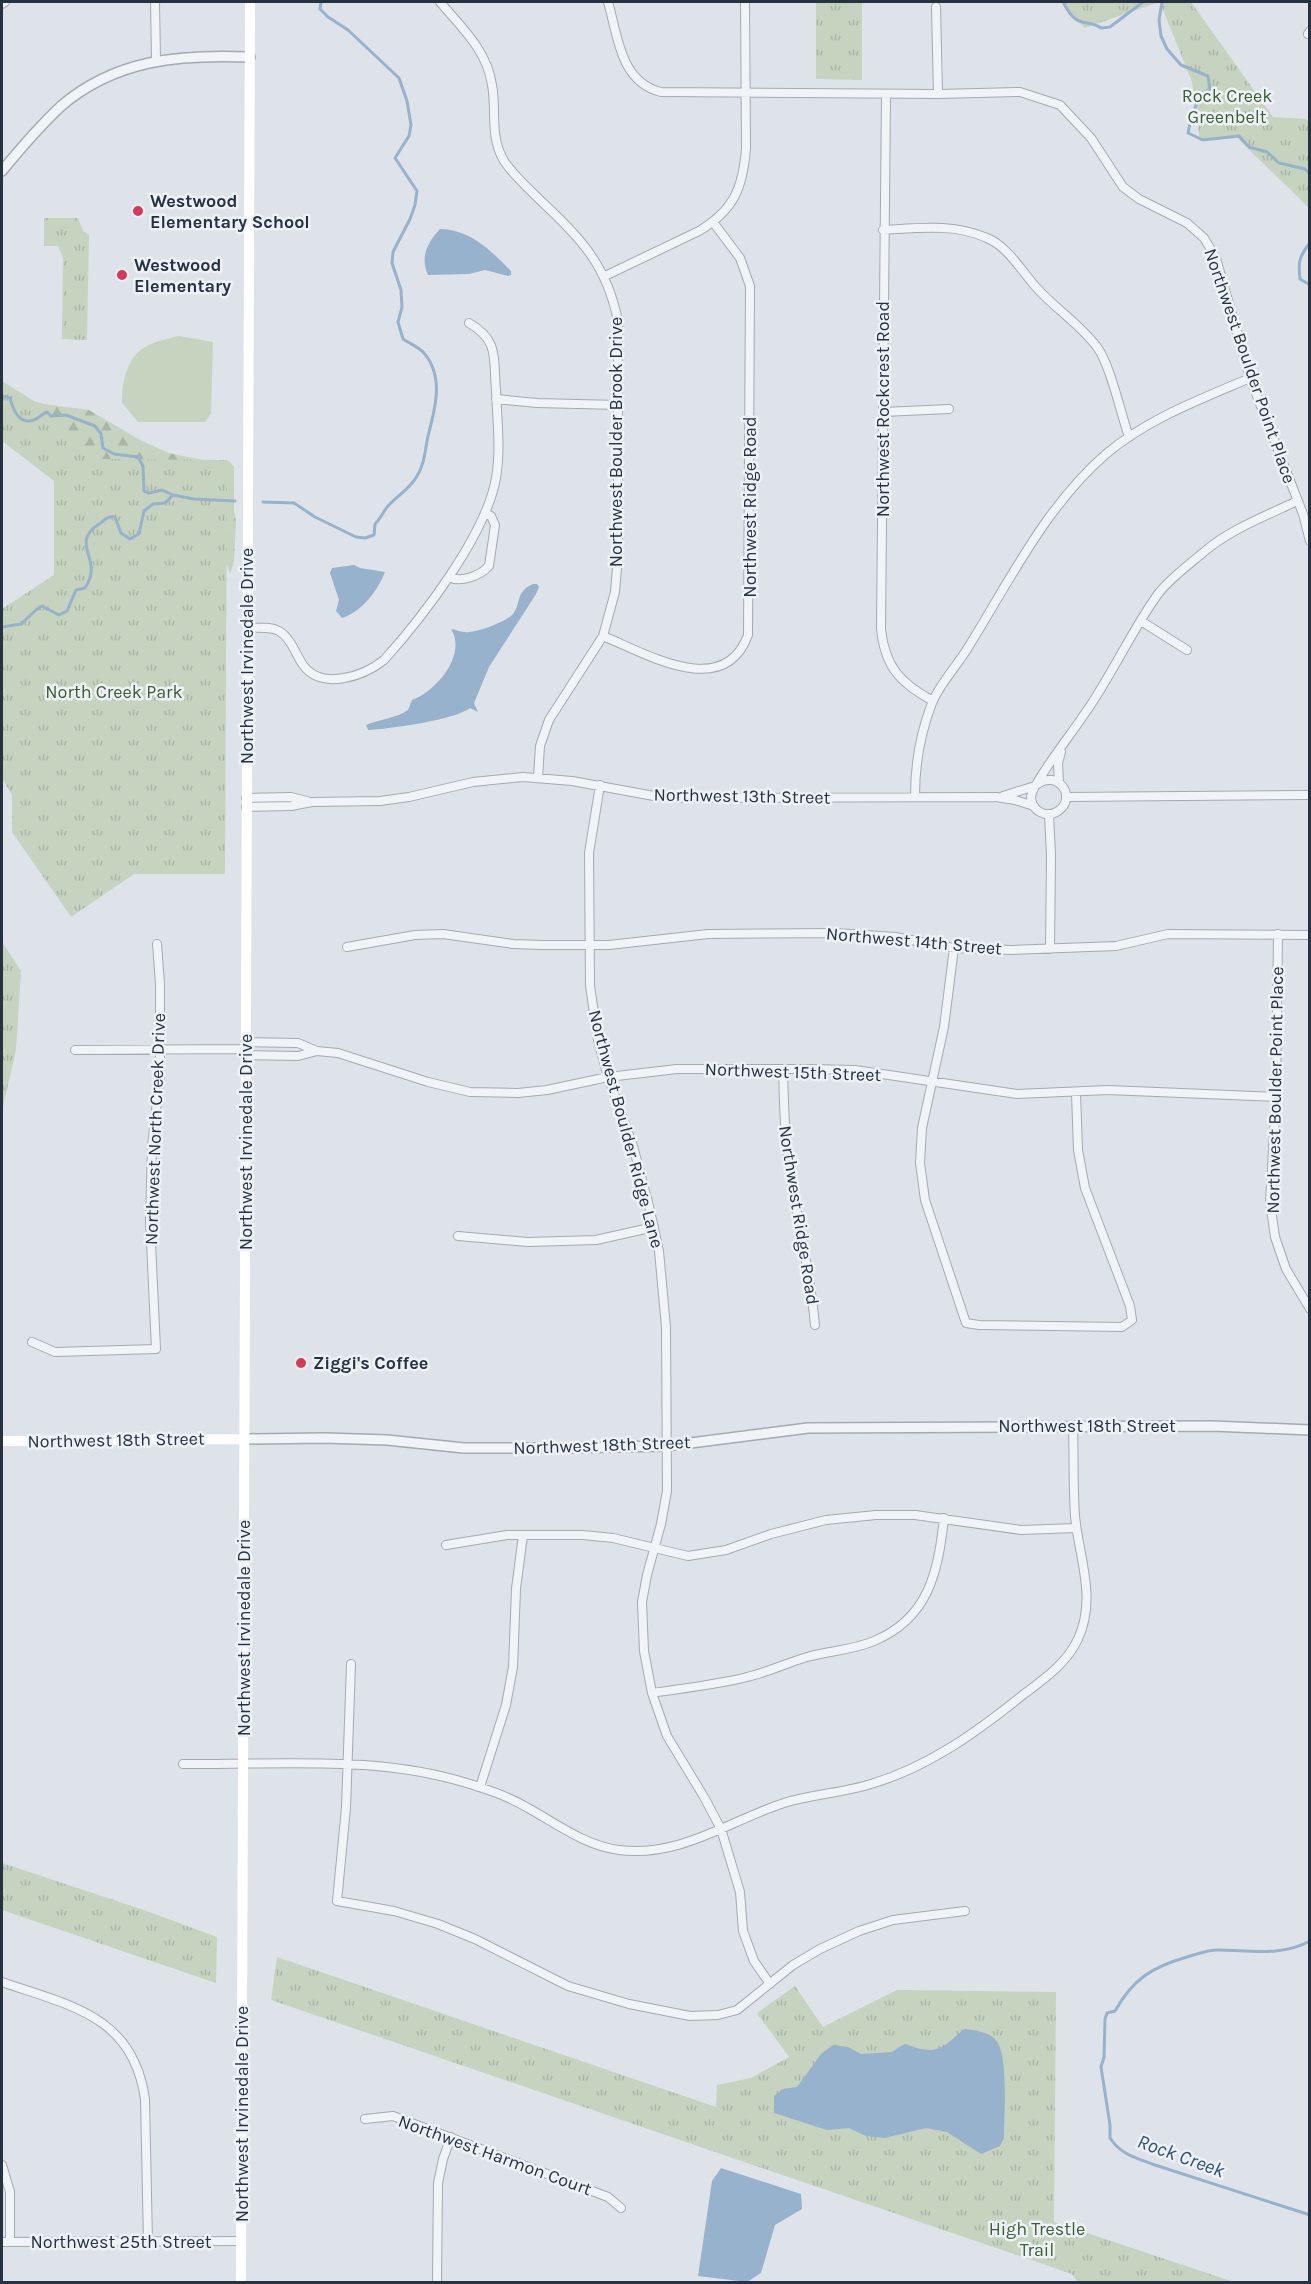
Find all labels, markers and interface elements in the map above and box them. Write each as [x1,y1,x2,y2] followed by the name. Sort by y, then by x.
[1182,85,1272,128] park label: Rock Creek Greenbelt
[150,190,310,233] place label: Westwood Elementary School
[131,204,145,218] marker: Westwood Elementary School
[1199,246,1301,486] street label: Northwest Boulder Point Place
[134,254,231,297] place label: Westwood Elementary
[115,268,129,282] marker: Westwood Elementary
[872,301,894,517] street label: Northwest Rockcrest Road
[605,317,627,567] street label: Northwest Boulder Brook Drive
[739,416,761,598] street label: Northwest Ridge Road
[236,548,258,764] street label: Northwest Irvinedale Drive
[45,681,183,703] park label: North Creek Park
[653,783,831,809] street label: Northwest 13th Street
[825,922,1003,960] street label: Northwest 14th Street
[1262,966,1288,1214] street label: Northwest Boulder Point Place
[584,1007,668,1251] street label: Northwest Boulder Ridge Lane
[140,1013,170,1245] street label: Northwest North Creek Drive
[235,1034,257,1250] street label: Northwest Irvinedale Drive
[704,1058,882,1086] street label: Northwest 15th Street
[774,1124,824,1306] street label: Northwest Ridge Road
[313,1352,428,1374] place label: Ziggi's Coffee
[294,1356,308,1370] marker: Ziggi's Coffee
[998,1415,1176,1437] street label: Northwest 18th Street
[27,1427,205,1453] street label: Northwest 18th Street
[513,1431,691,1459] street label: Northwest 18th Street
[233,1520,255,1736] street label: Northwest Irvinedale Drive
[231,2006,253,2222] street label: Northwest Irvinedale Drive
[395,2110,595,2200] street label: Northwest Harmon Court
[1134,2130,1229,2183] water label: Rock Creek
[989,2218,1085,2261] park label: High Trestle Trail
[31,2231,212,2253] street label: Northwest 25th Street

